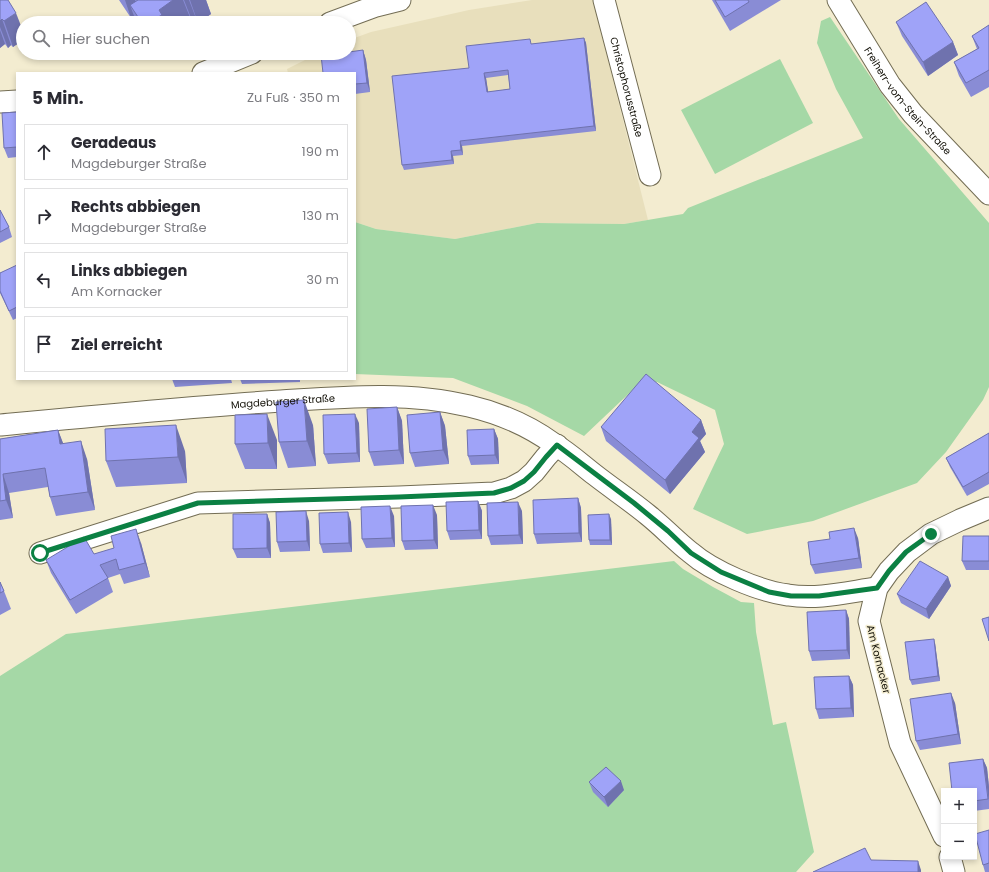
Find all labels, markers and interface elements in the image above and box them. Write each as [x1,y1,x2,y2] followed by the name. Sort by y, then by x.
[16,16,356,60] search box
[30,27,52,49] icon: search
[62,28,150,49] text: Hier suchen
[606,35,647,139] street label: Christophorusstraße
[860,44,955,158] street label: Freiherr-vom-Stein-Straße
[32,86,84,110] text: 5 Min.
[247,88,340,107] text: Zu Fuß · 350 m
[71,132,156,153] text: Geradeaus
[33,141,55,163] icon: ahead
[302,142,339,161] text: 190 m
[71,154,207,173] text: Magdeburger Straße
[71,196,201,217] text: Rechts abbiegen
[33,205,55,227] icon: right
[302,206,339,225] text: 130 m
[71,218,207,237] text: Magdeburger Straße
[71,260,187,281] text: Links abbiegen
[33,269,55,291] icon: left
[306,270,339,289] text: 30 m
[71,282,162,301] text: Am Kornacker
[33,333,55,355] icon: arrive
[71,334,162,355] text: Ziel erreicht
[230,391,336,412] street label: Magdeburger Straße
[922,525,940,543] route end
[31,544,49,562] route start
[863,623,894,695] street label: Am Kornacker
[941,788,977,860] map controls
[941,788,977,824] button: +
[941,824,977,860] button: −

